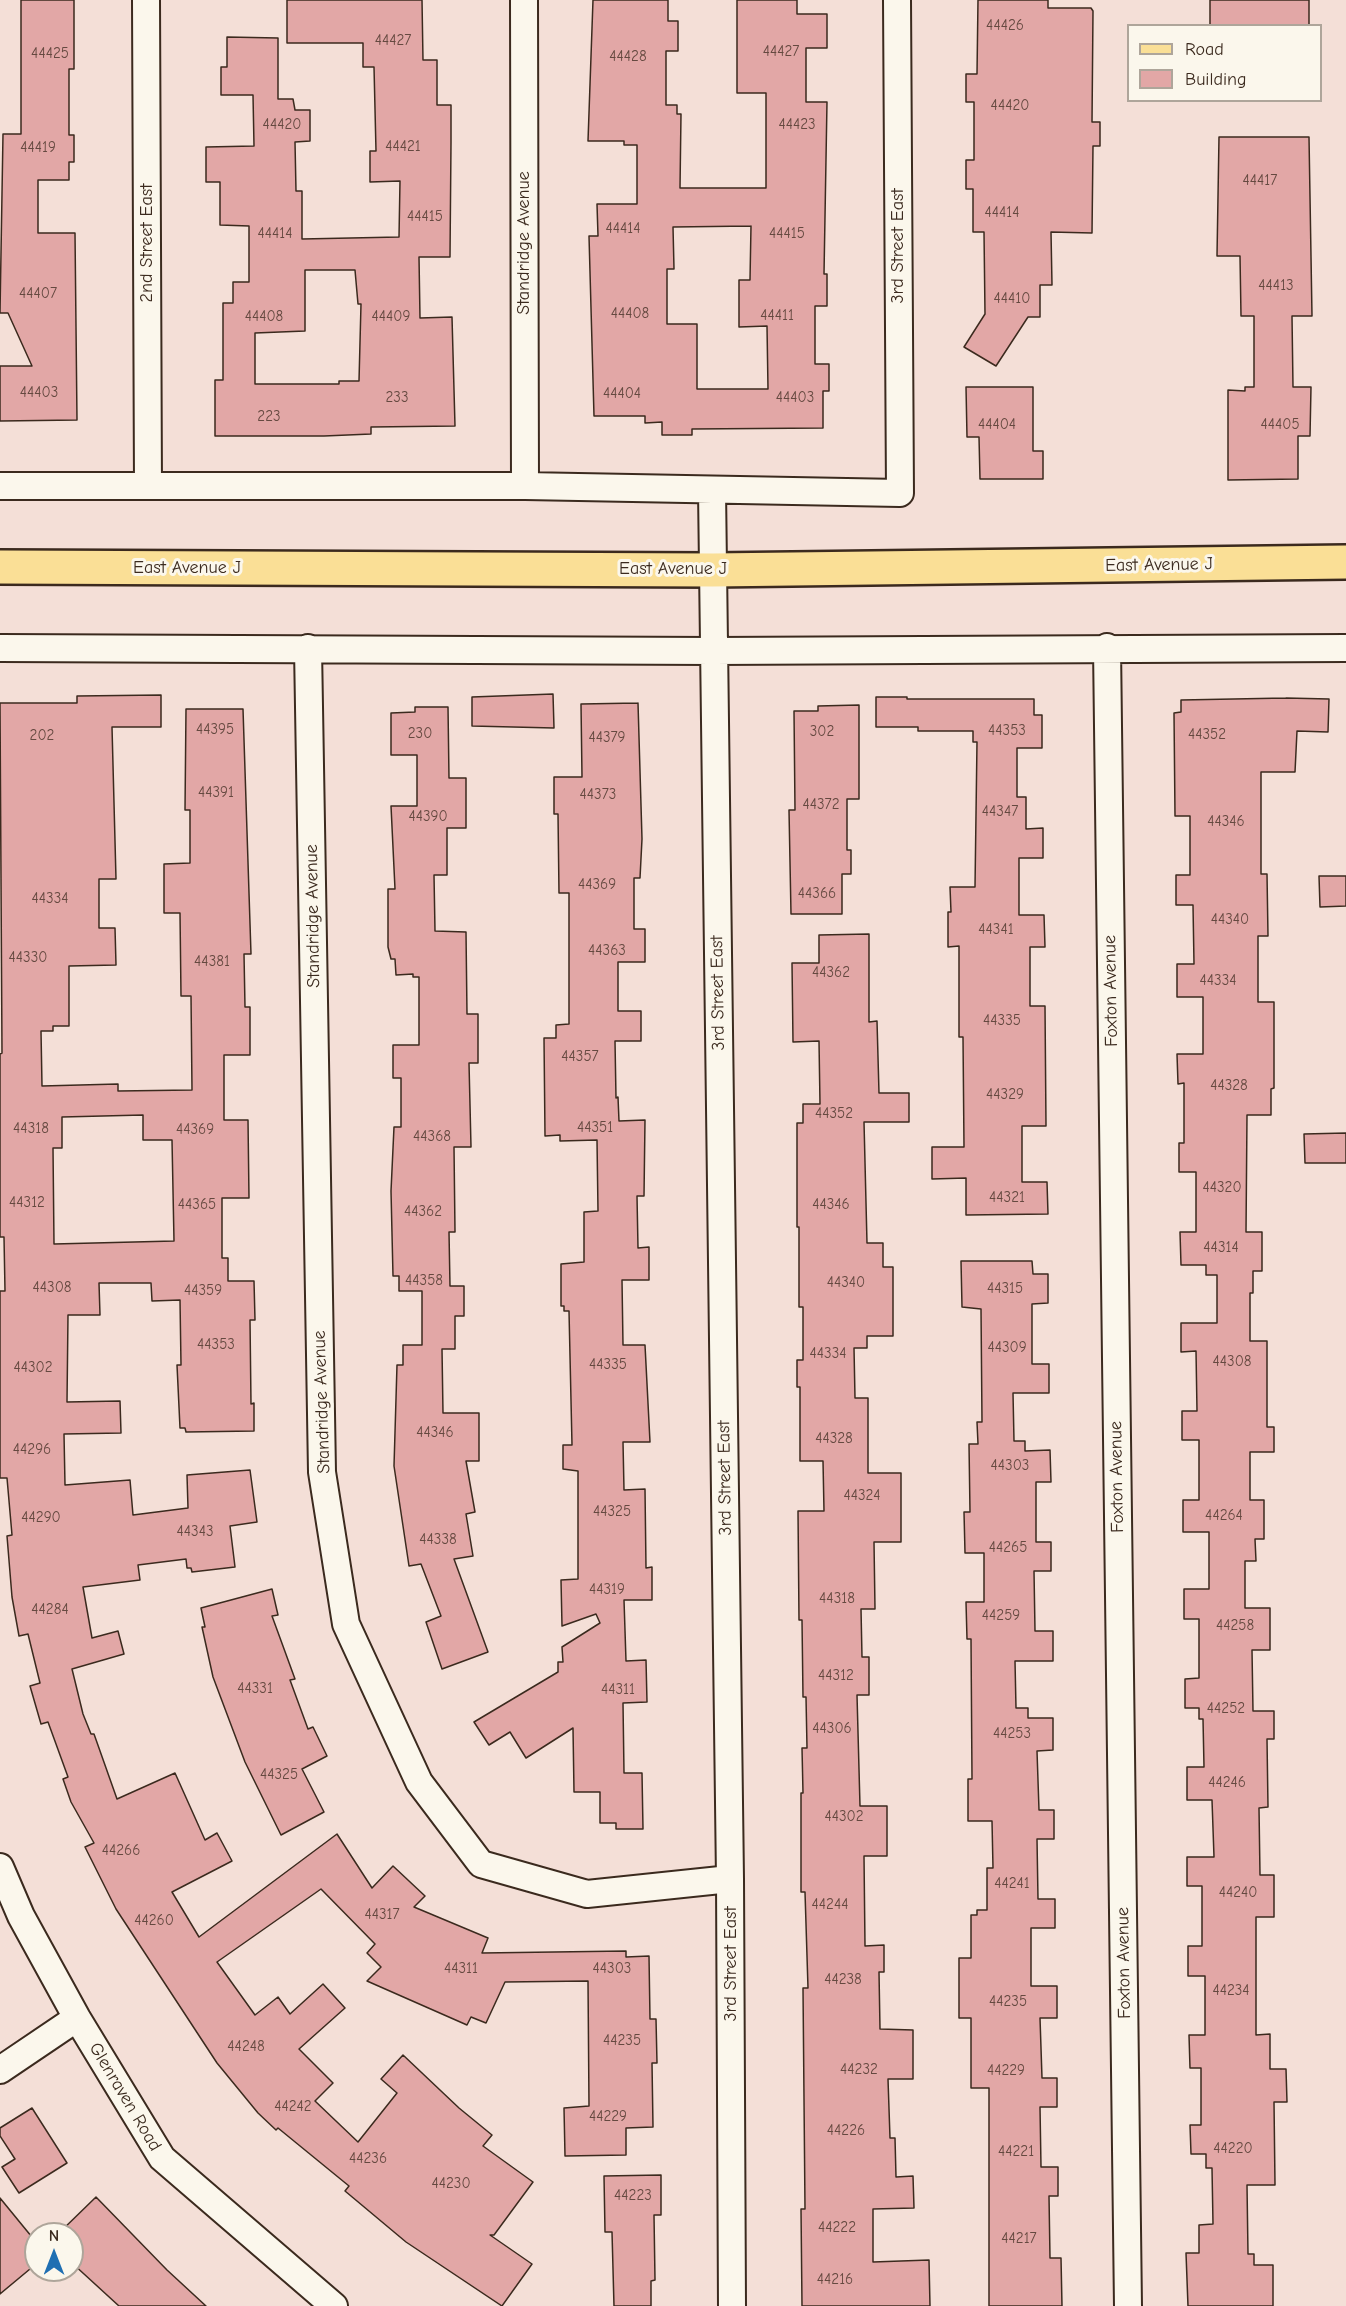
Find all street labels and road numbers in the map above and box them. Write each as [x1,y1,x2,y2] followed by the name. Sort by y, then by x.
[513,171,535,315] street label: Standridge Avenue
[136,184,158,302] street label: 2nd Street East
[887,188,909,304] street label: 3rd Street East
[1105,553,1213,577] street label: East Avenue J
[133,557,241,579] street label: East Avenue J
[619,558,727,580] street label: East Avenue J
[301,844,325,988] street label: Standridge Avenue
[706,935,730,1051] street label: 3rd Street East
[1099,935,1123,1047] street label: Foxton Avenue
[309,1330,335,1474] street label: Standridge Avenue
[713,1420,737,1536] street label: 3rd Street East
[1105,1421,1129,1533] street label: Foxton Avenue
[720,1906,742,2022] street label: 3rd Street East
[1112,1907,1136,2019] street label: Foxton Avenue
[84,2039,166,2155] street label: Glenraven Road

